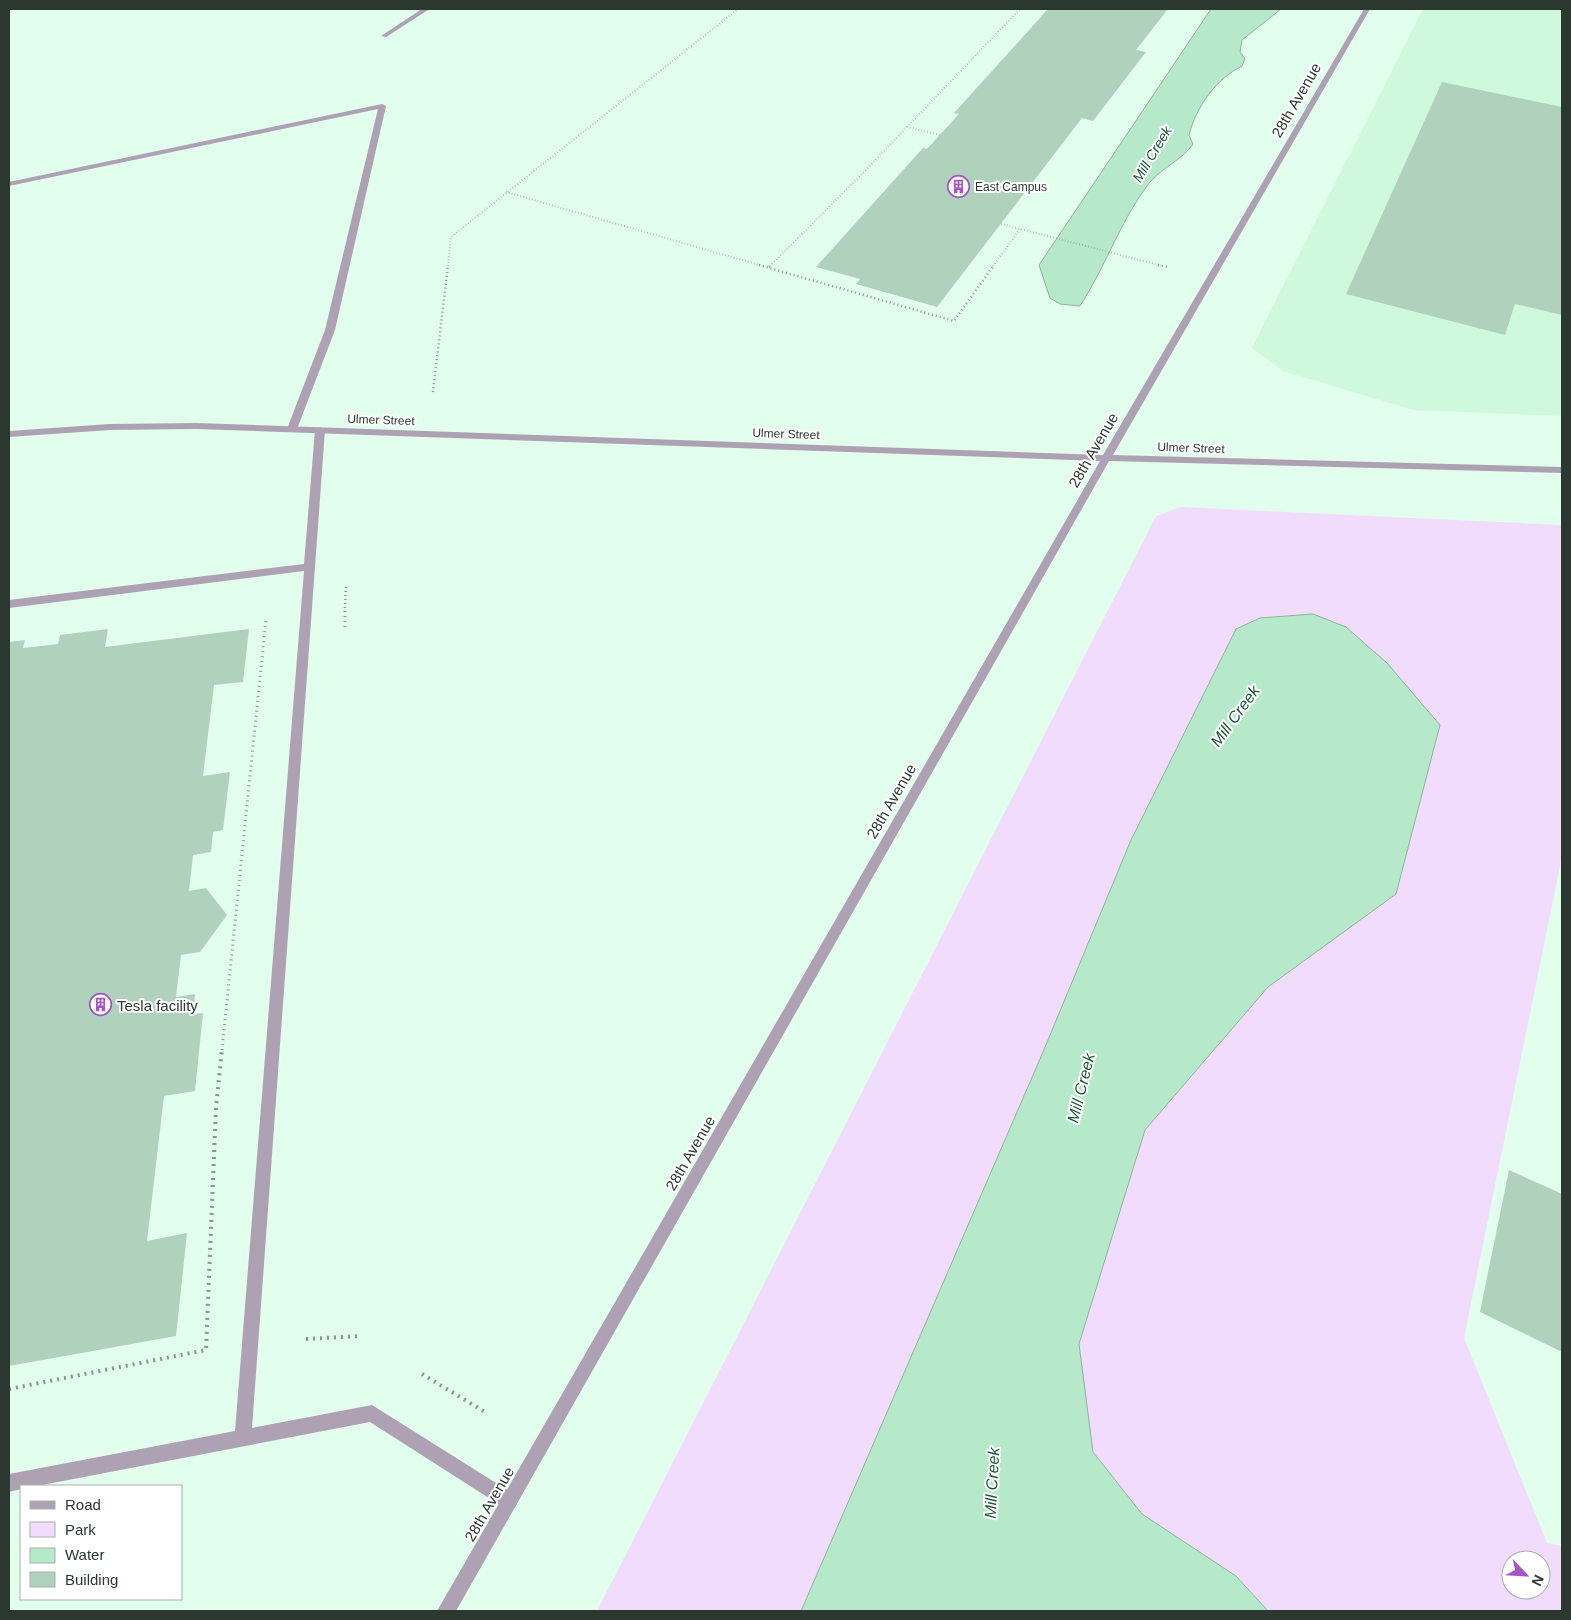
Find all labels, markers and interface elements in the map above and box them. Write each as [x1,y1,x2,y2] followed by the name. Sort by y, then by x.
[1268,60,1324,140] street label: 28th Avenue
[1129,122,1175,185] water label: Mill Creek
[947,175,971,199] building icon: East Campus
[975,180,1047,194] place label: East Campus
[1065,410,1121,490] street label: 28th Avenue
[347,412,416,428] street label: Ulmer Street
[752,426,821,442] street label: Ulmer Street
[1157,440,1226,456] street label: Ulmer Street
[1207,681,1263,750] water label: Mill Creek
[863,761,919,841] street label: 28th Avenue
[89,993,113,1017] building icon: Tesla facility
[117,997,198,1014] place label: Tesla facility
[1064,1050,1098,1125] water label: Mill Creek
[662,1113,718,1193] street label: 28th Avenue
[982,1446,1002,1519] water label: Mill Creek
[461,1464,517,1544] street label: 28th Avenue
[20,1485,182,1600] legend
[65,1496,101,1513] text: Road
[65,1521,96,1538] text: Park
[65,1546,104,1563] text: Water
[1501,1550,1551,1600] north arrow
[65,1571,118,1588] text: Building
[1528,1573,1547,1588] text: N

